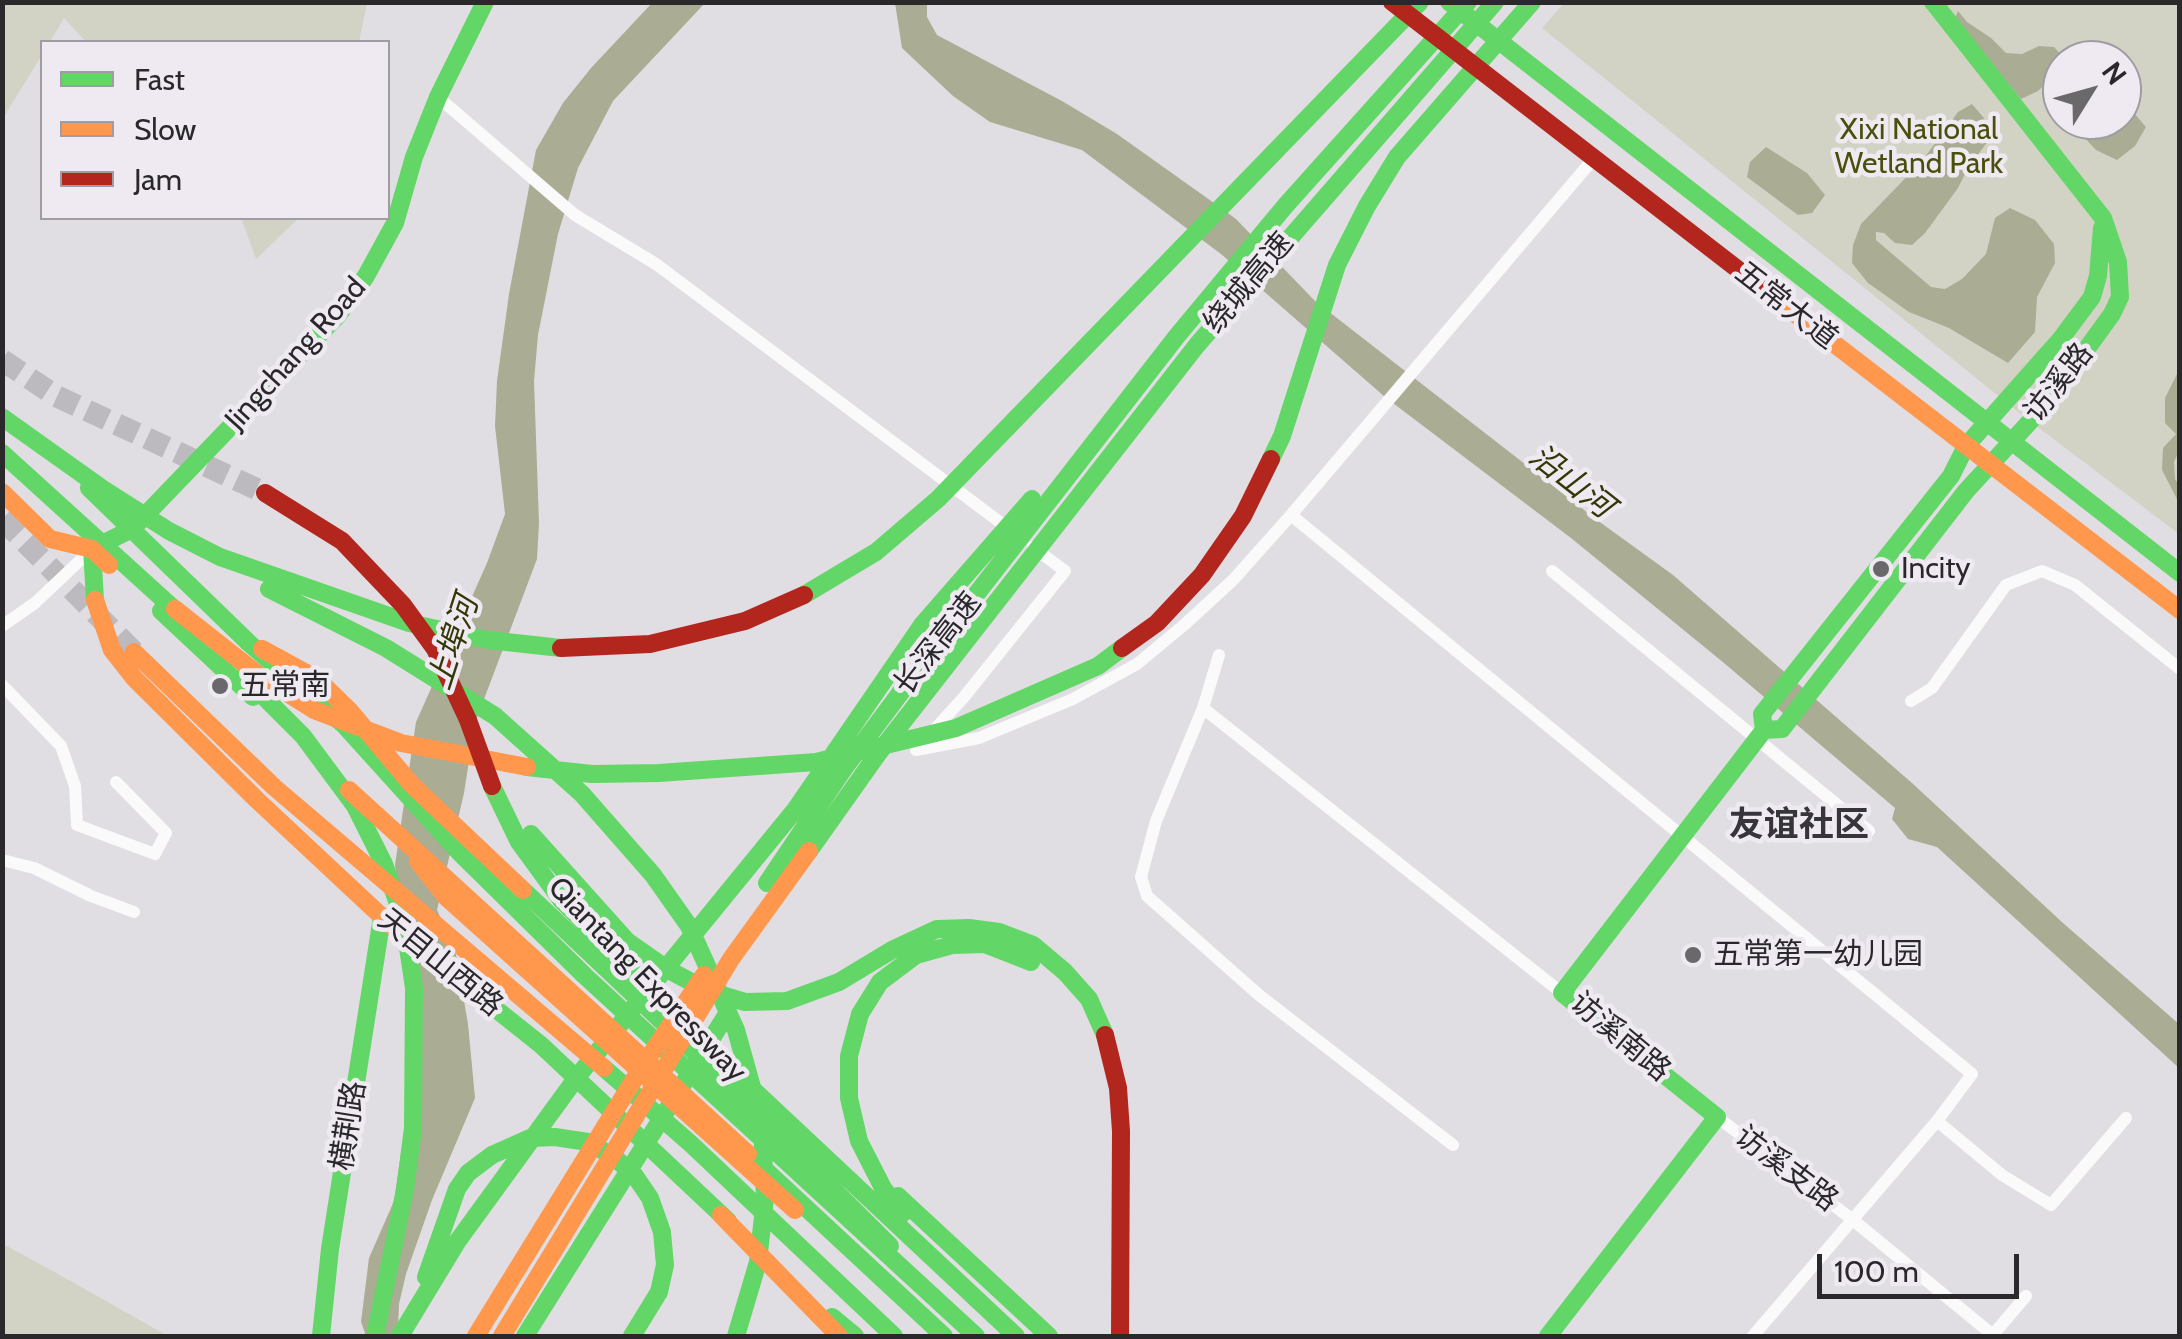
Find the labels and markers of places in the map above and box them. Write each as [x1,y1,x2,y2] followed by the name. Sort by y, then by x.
[1901,551,1970,587] place label: Incity
[1870,558,1892,580] marker: Incity
[240,668,330,704] place label: 五常南
[209,675,231,697] marker: 五常南
[1713,937,1923,973] place label: 五常第一幼儿园
[1682,944,1704,966] marker: 五常第一幼儿园

